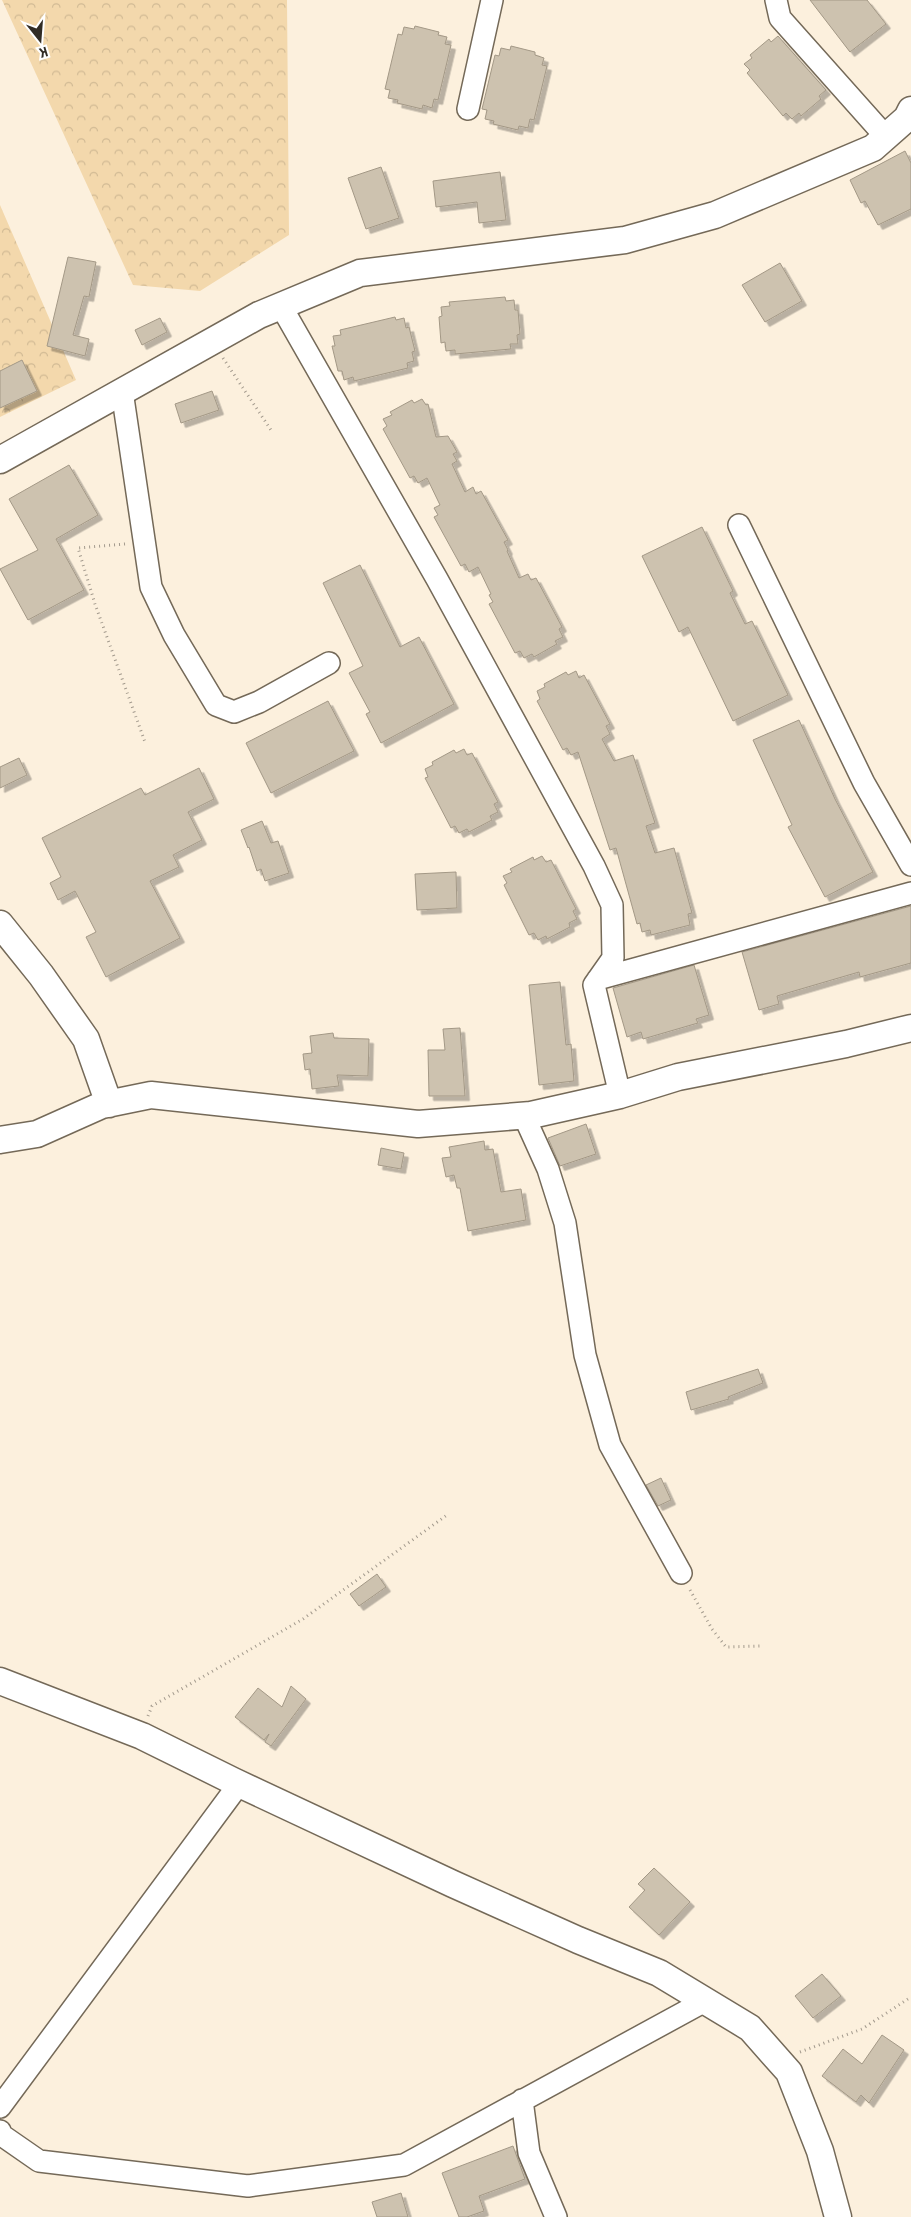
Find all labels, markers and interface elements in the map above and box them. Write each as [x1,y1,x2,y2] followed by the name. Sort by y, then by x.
[15,15,65,65] north arrow
[36,42,51,64] text: K

